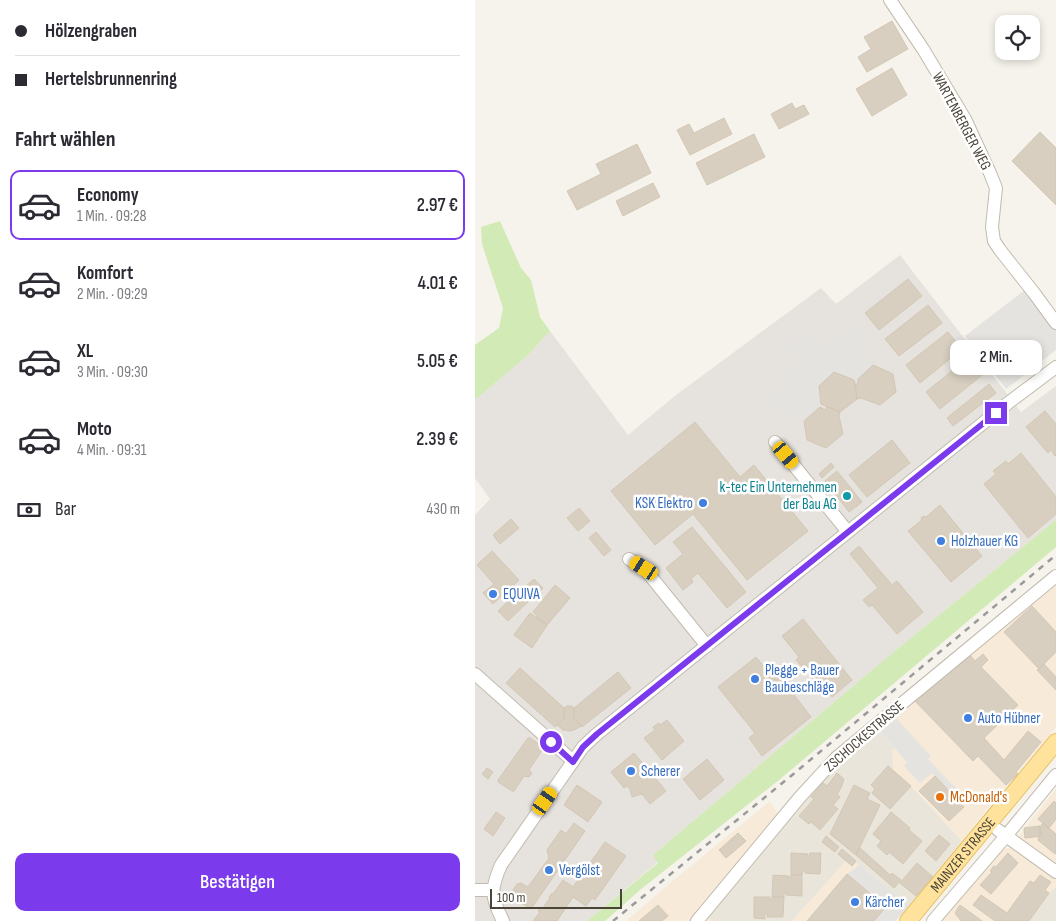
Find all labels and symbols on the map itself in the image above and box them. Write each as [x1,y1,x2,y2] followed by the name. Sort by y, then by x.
[928,69,995,174] street label: WARTENBERGER WEG
[950,340,1042,376] callout: 2 Min.
[985,402,1007,424] route end
[770,439,801,471] car
[719,478,837,514] place label: k-tec Ein Unternehmen der Bau AG
[841,490,853,502] marker: k-tec Ein Unternehmen der Bau AG
[635,494,693,513] place label: KSK Elektro
[697,497,709,509] marker: KSK Elektro
[951,532,1018,551] place label: Holzhauer KG
[935,535,947,547] marker: Holzhauer KG
[627,554,660,582] car
[503,585,540,604] place label: EQUIVA
[487,588,499,600] marker: EQUIVA
[765,661,840,697] place label: Plegge + Bauer Baubeschläge
[749,673,761,685] marker: Plegge + Bauer Baubeschläge
[821,697,908,776] street label: ZSCHOCKESTRASSE
[977,709,1041,728] place label: Auto Hübner
[962,712,974,724] marker: Auto Hübner
[540,731,562,753] route start
[641,762,681,781] place label: Scherer
[625,765,637,777] marker: Scherer
[530,784,559,818] car
[950,788,1008,807] place label: McDonald's
[934,791,946,803] marker: McDonald's
[926,813,1000,897] street label: MAINZER STRASSE
[559,861,601,880] place label: Vergölst
[543,864,555,876] marker: Vergölst
[490,886,623,909] scale bar
[865,893,905,912] place label: Kärcher
[849,896,861,908] marker: Kärcher

